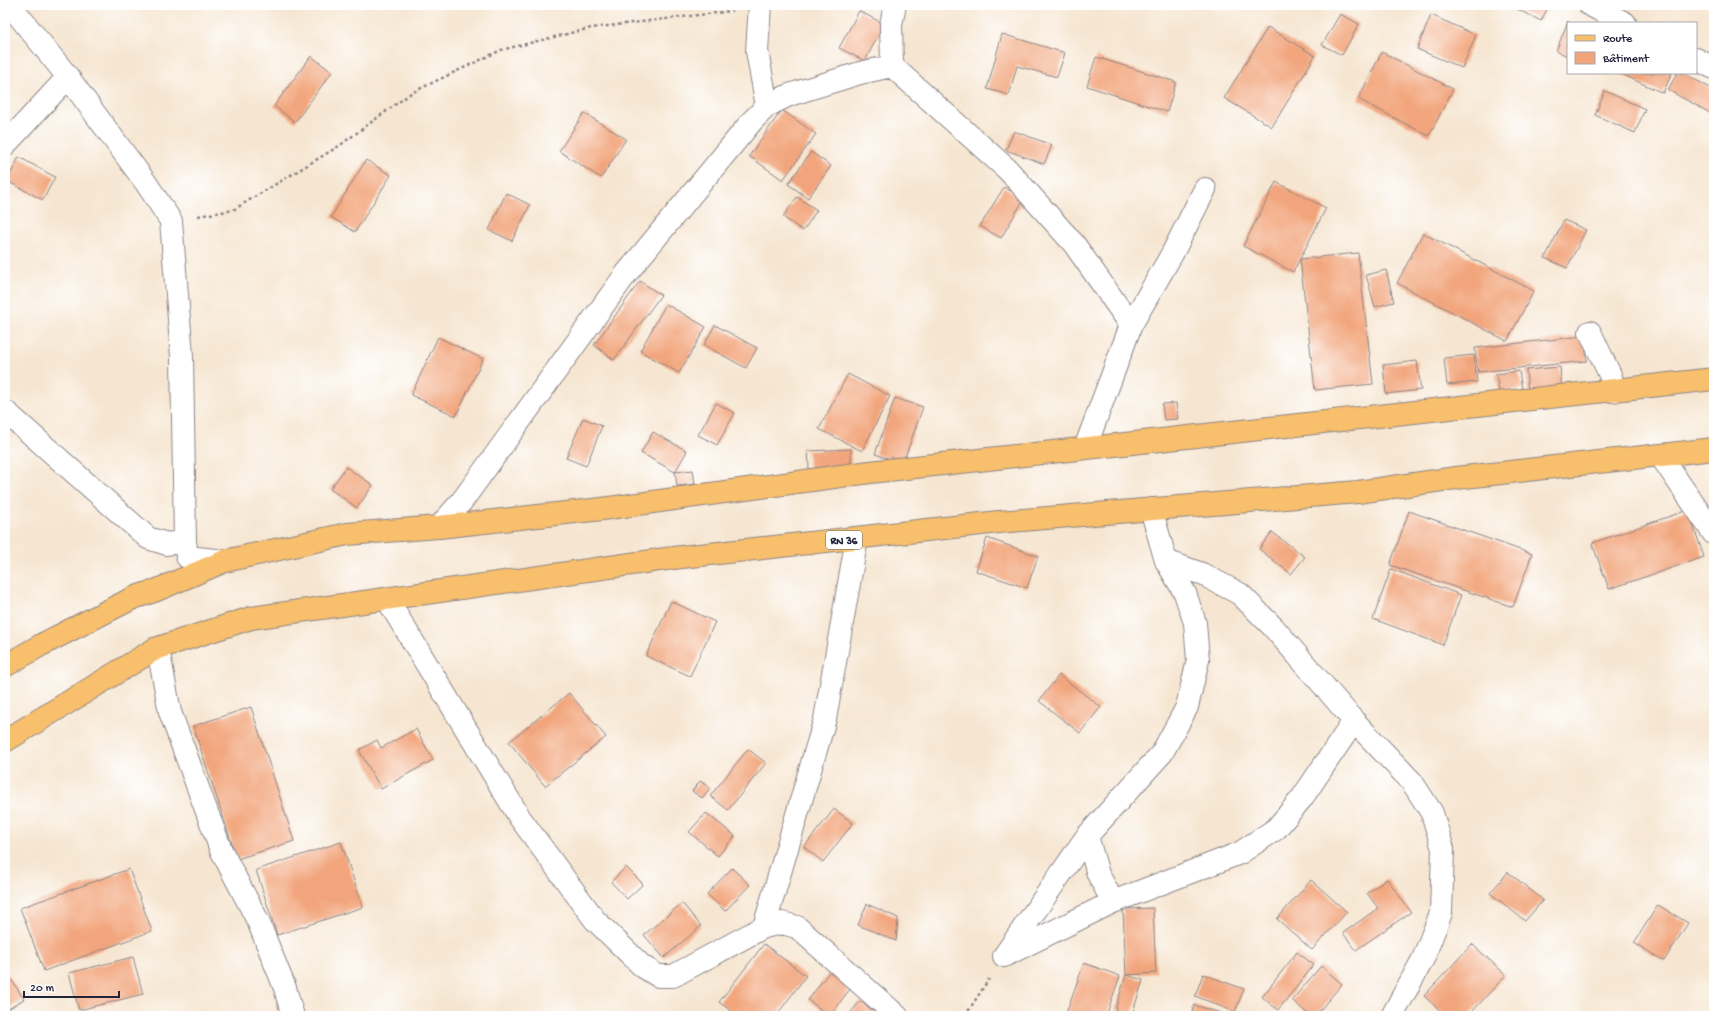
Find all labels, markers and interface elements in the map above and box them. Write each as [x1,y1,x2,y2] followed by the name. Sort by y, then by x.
[1567,22,1697,74] legend
[1603,33,1633,47] text: Route
[1602,53,1650,67] text: Bâtiment
[826,531,862,549] road number: RN 36
[24,973,119,999] scale bar
[30,982,55,996] text: 20 m

